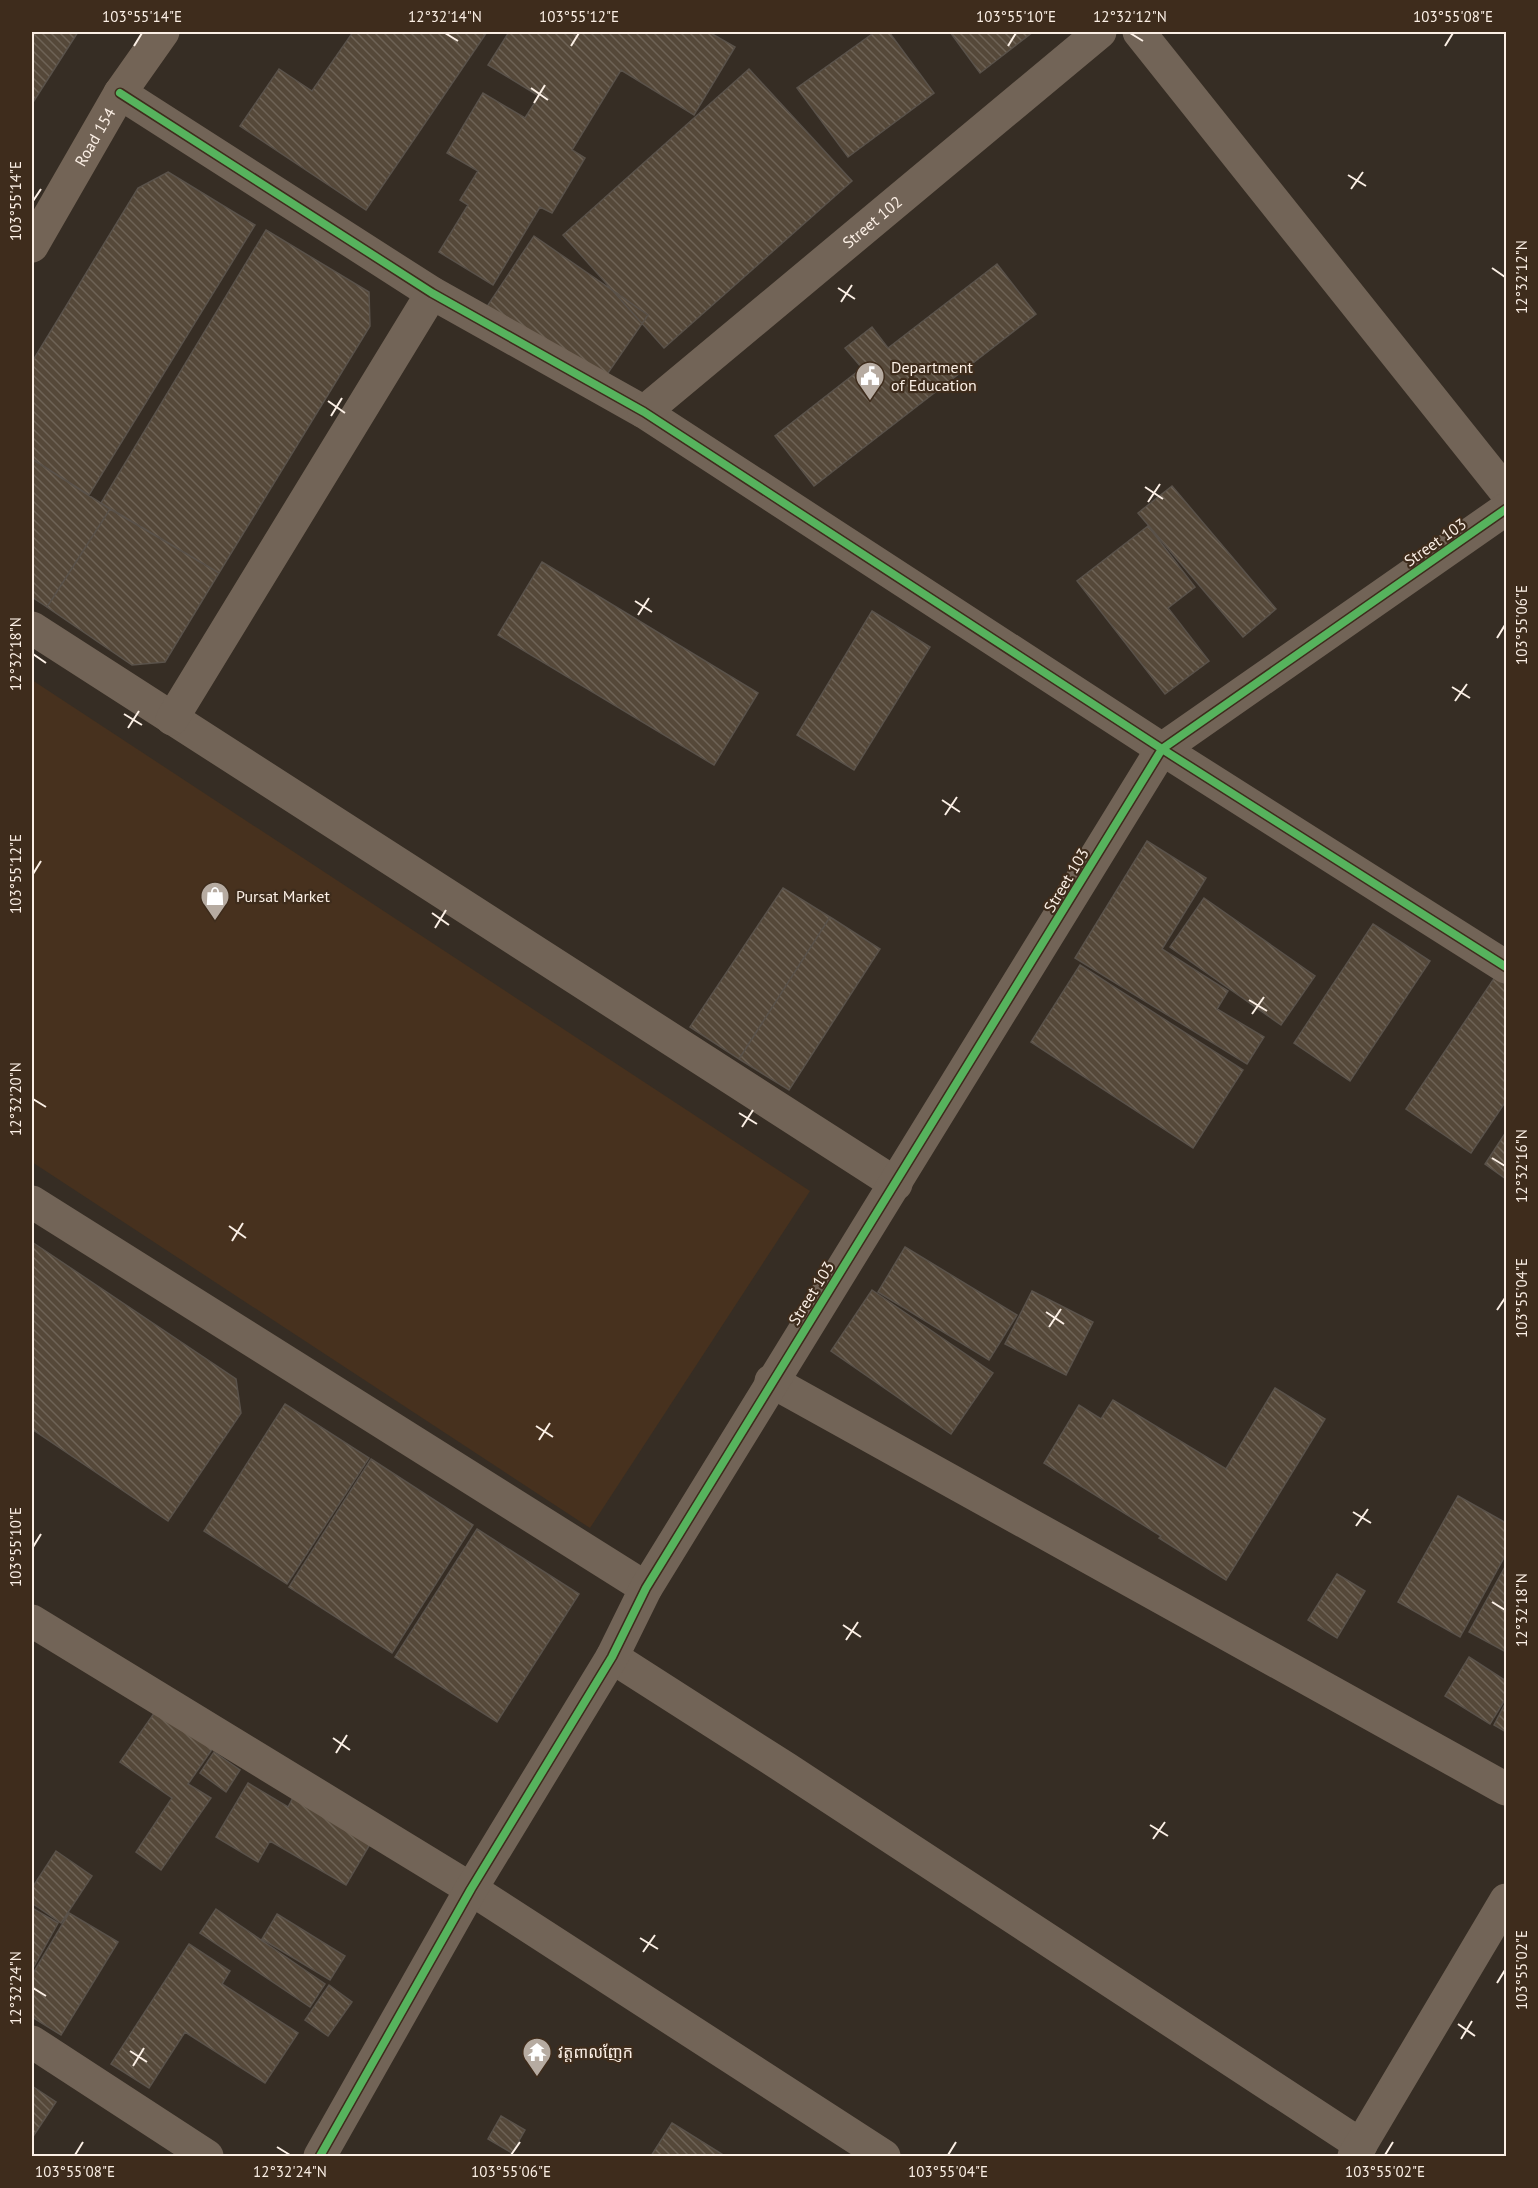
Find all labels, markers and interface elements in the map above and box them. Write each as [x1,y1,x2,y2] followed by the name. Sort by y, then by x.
[102,7,182,26] text: 103°55'14"E
[408,7,482,26] text: 12°32'14"N
[539,7,619,26] text: 103°55'12"E
[976,7,1056,26] text: 103°55'10"E
[1093,7,1167,26] text: 12°32'12"N
[1413,7,1493,26] text: 103°55'08"E
[70,104,120,170] street label: Road 154
[6,161,25,241] text: 103°55'14"E
[838,191,906,252] street label: Street 102
[1512,240,1531,314] text: 12°32'12"N
[891,357,977,395] place label: Department of Education
[854,360,886,402] public building icon: Department of Education
[1400,513,1470,571] street label: Street 103
[1512,585,1531,665] text: 103°55'06"E
[6,617,25,691] text: 12°32'18"N
[6,834,25,914] text: 103°55'12"E
[1039,844,1093,916] street label: Street 103
[199,880,231,922] shop icon: Pursat Market
[236,886,330,906] place label: Pursat Market
[6,1062,25,1136] text: 12°32'20"N
[1512,1129,1531,1203] text: 12°32'16"N
[784,1257,838,1329] street label: Street 103
[1512,1258,1531,1338] text: 103°55'04"E
[6,1507,25,1587] text: 103°55'10"E
[1512,1573,1531,1647] text: 12°32'18"N
[1512,1930,1531,2010] text: 103°55'02"E
[6,1951,25,2025] text: 12°32'24"N
[521,2036,553,2078] temple icon: វត្តពាលញែក
[558,2042,633,2062] place label: វត្តពាលញែក
[35,2162,115,2181] text: 103°55'08"E
[253,2162,327,2181] text: 12°32'24"N
[471,2162,551,2181] text: 103°55'06"E
[908,2162,988,2181] text: 103°55'04"E
[1345,2162,1425,2181] text: 103°55'02"E

